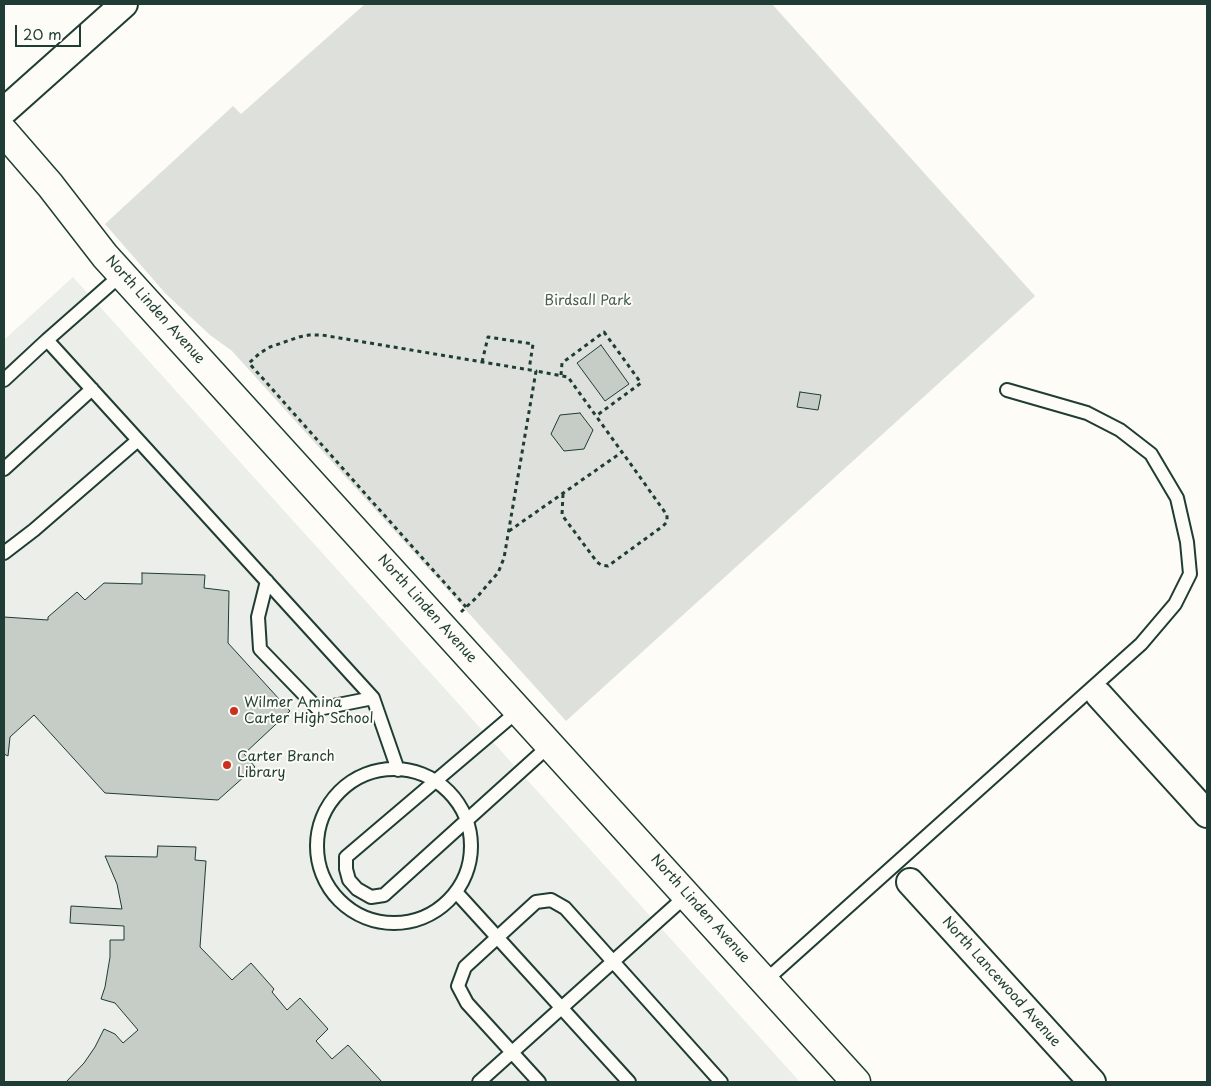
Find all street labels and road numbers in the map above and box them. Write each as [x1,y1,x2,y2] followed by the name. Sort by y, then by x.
[102,252,208,368] street label: North Linden Avenue
[374,551,480,667] street label: North Linden Avenue
[647,851,753,967] street label: North Linden Avenue
[938,914,1064,1050] street label: North Lancewood Avenue

